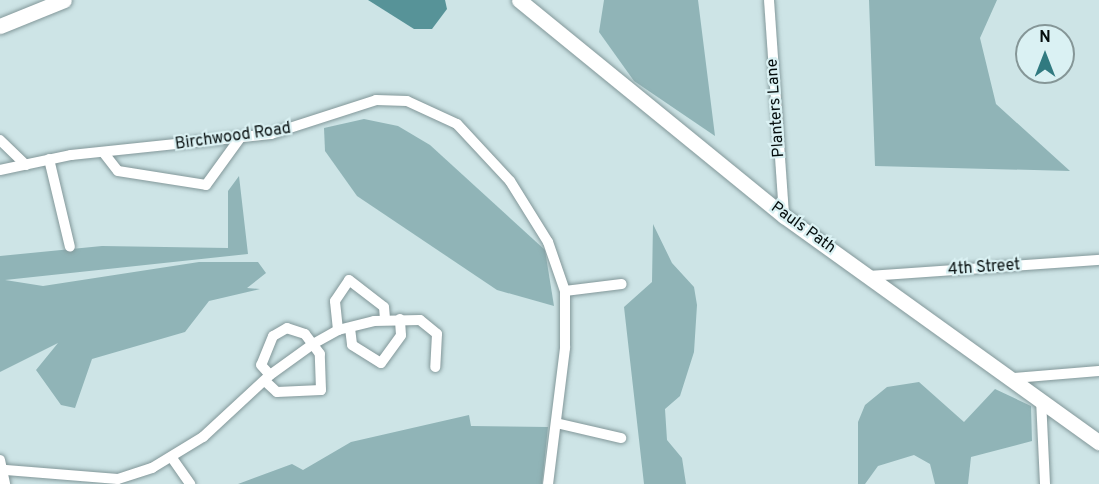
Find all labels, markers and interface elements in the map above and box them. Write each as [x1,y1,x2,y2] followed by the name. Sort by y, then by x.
[1015,24,1075,84] north arrow
[1039,28,1051,48] text: N
[763,58,789,158] street label: Planters Lane
[174,119,292,155] street label: Birchwood Road
[767,198,839,258] street label: Pauls Path
[947,256,1021,280] street label: 4th Street

